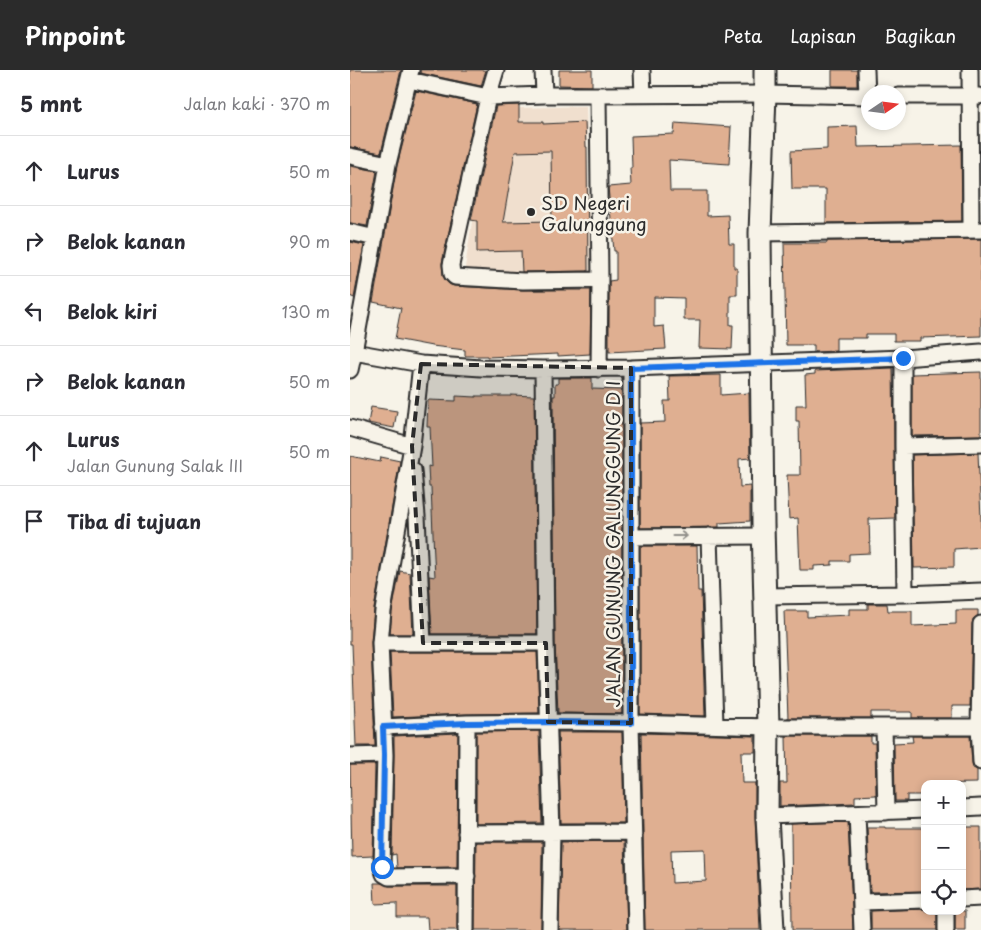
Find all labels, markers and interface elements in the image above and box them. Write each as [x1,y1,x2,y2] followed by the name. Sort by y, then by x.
[25,17,126,53] text: Pinpoint
[724,22,762,49] text: Peta
[790,22,856,49] text: Lapisan
[884,22,956,49] text: Bagikan
[861,85,906,130] north arrow
[20,87,83,119] text: 5 mnt
[184,91,330,115] text: Jalan kaki · 370 m
[20,157,48,185] icon: ahead
[67,157,120,185] text: Lurus
[289,159,330,183] text: 50 m
[541,189,647,237] place label: SD Negeri Galunggung
[525,206,537,218] marker: SD Negeri Galunggung
[20,227,48,255] icon: right
[67,227,186,255] text: Belok kanan
[289,229,330,253] text: 90 m
[20,297,48,325] icon: left
[67,297,157,325] text: Belok kiri
[282,299,330,323] text: 130 m
[892,347,915,370] route end
[20,367,48,395] icon: right
[67,367,186,395] text: Belok kanan
[289,369,330,393] text: 50 m
[599,381,626,707] street label: JALAN GUNUNG GALUNGGUNG D I
[67,425,120,453] text: Lurus
[20,437,48,465] icon: ahead
[289,439,330,463] text: 50 m
[67,453,243,477] text: Jalan Gunung Salak III
[20,507,48,535] icon: arrive
[67,507,201,535] text: Tiba di tujuan
[672,531,688,541] one-way arrow
[921,780,966,915] map controls
[921,780,966,825] button: +
[921,825,966,870] button: −
[371,856,394,879] route start
[921,870,966,915] button: locate

